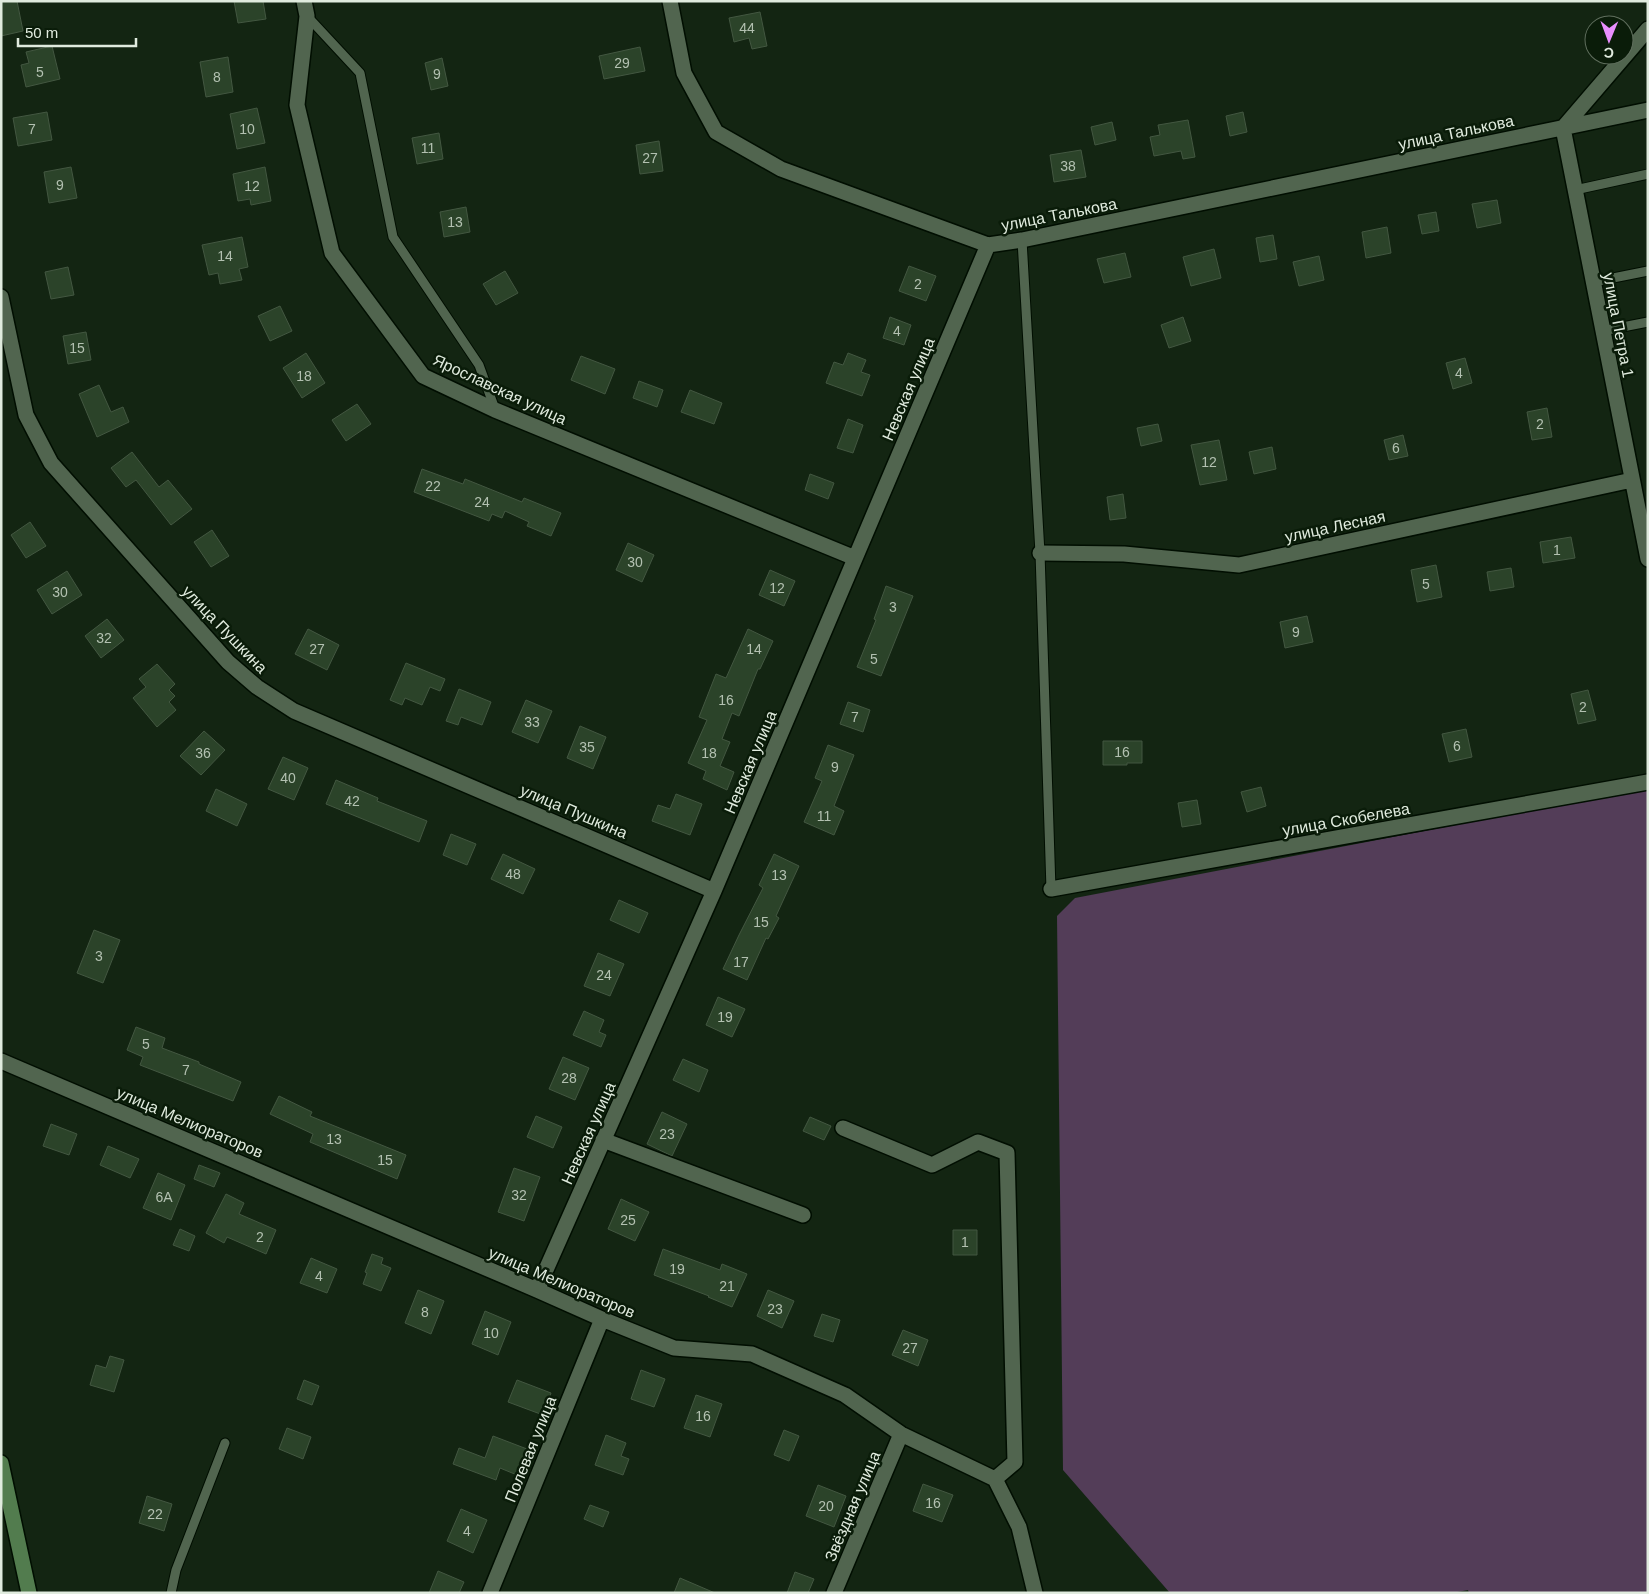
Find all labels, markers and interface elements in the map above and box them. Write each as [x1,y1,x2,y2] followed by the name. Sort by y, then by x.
[18,15,135,47] scale bar
[1584,15,1634,65] north arrow
[739,20,755,36] house number: 44
[25,24,58,41] text: 50 m
[1604,45,1614,61] text: С
[614,55,630,71] house number: 29
[36,64,44,80] house number: 5
[433,66,441,82] house number: 9
[213,69,221,85] house number: 8
[1397,112,1515,153] street label: улица Талькова
[28,121,36,137] house number: 7
[239,121,255,137] house number: 10
[421,140,435,156] house number: 11
[642,150,658,166] house number: 27
[1060,158,1076,174] house number: 38
[56,177,64,193] house number: 9
[244,178,260,194] house number: 12
[1000,195,1118,234] street label: улица Талькова
[447,214,463,230] house number: 13
[217,248,233,264] house number: 14
[1600,271,1637,379] street label: улица Петра 1
[914,276,922,292] house number: 2
[893,323,901,339] house number: 4
[879,335,938,443] street label: Невская улица
[69,340,85,356] house number: 15
[430,351,569,428] street label: Ярославская улица
[1455,365,1463,381] house number: 4
[296,368,312,384] house number: 18
[1536,416,1544,432] house number: 2
[1392,440,1400,456] house number: 6
[1201,454,1217,470] house number: 12
[425,478,441,494] house number: 22
[474,494,490,510] house number: 24
[1283,508,1387,545] street label: улица Лесная
[1553,542,1561,558] house number: 1
[627,554,643,570] house number: 30
[1422,576,1430,592] house number: 5
[769,580,785,596] house number: 12
[179,582,271,676] street label: улица Пушкина
[52,584,68,600] house number: 30
[889,599,897,615] house number: 3
[1292,624,1300,640] house number: 9
[96,630,112,646] house number: 32
[309,641,325,657] house number: 27
[746,641,762,657] house number: 14
[870,651,878,667] house number: 5
[718,692,734,708] house number: 16
[1579,699,1587,715] house number: 2
[721,708,780,816] street label: Невская улица
[851,709,859,725] house number: 7
[524,714,540,730] house number: 33
[1453,738,1461,754] house number: 6
[579,739,595,755] house number: 35
[1114,744,1130,760] house number: 16
[195,745,211,761] house number: 36
[701,745,717,761] house number: 18
[831,759,839,775] house number: 9
[280,770,296,786] house number: 40
[518,781,630,842] street label: улица Пушкина
[344,793,360,809] house number: 42
[1281,800,1411,839] street label: улица Скобелева
[817,808,831,824] house number: 11
[505,866,521,882] house number: 48
[771,867,787,883] house number: 13
[753,914,769,930] house number: 15
[95,948,103,964] house number: 3
[733,954,749,970] house number: 17
[596,967,612,983] house number: 24
[717,1009,733,1025] house number: 19
[142,1036,150,1052] house number: 5
[182,1062,190,1078] house number: 7
[561,1070,577,1086] house number: 28
[558,1079,619,1187] street label: Невская улица
[114,1084,266,1161] street label: улица Мелиораторов
[659,1126,675,1142] house number: 23
[326,1131,342,1147] house number: 13
[377,1152,393,1168] house number: 15
[511,1187,527,1203] house number: 32
[155,1189,173,1205] house number: 6А
[620,1212,636,1228] house number: 25
[256,1229,264,1245] house number: 2
[961,1234,969,1250] house number: 1
[486,1244,638,1321] street label: улица Мелиораторов
[669,1261,685,1277] house number: 19
[315,1268,323,1284] house number: 4
[719,1278,735,1294] house number: 21
[767,1301,783,1317] house number: 23
[421,1304,429,1320] house number: 8
[483,1325,499,1341] house number: 10
[902,1340,918,1356] house number: 27
[501,1394,559,1505] street label: Полевая улица
[695,1408,711,1424] house number: 16
[822,1448,883,1564] street label: Звёздная улица
[925,1495,941,1511] house number: 16
[818,1498,834,1514] house number: 20
[147,1506,163,1522] house number: 22
[463,1523,471,1539] house number: 4

